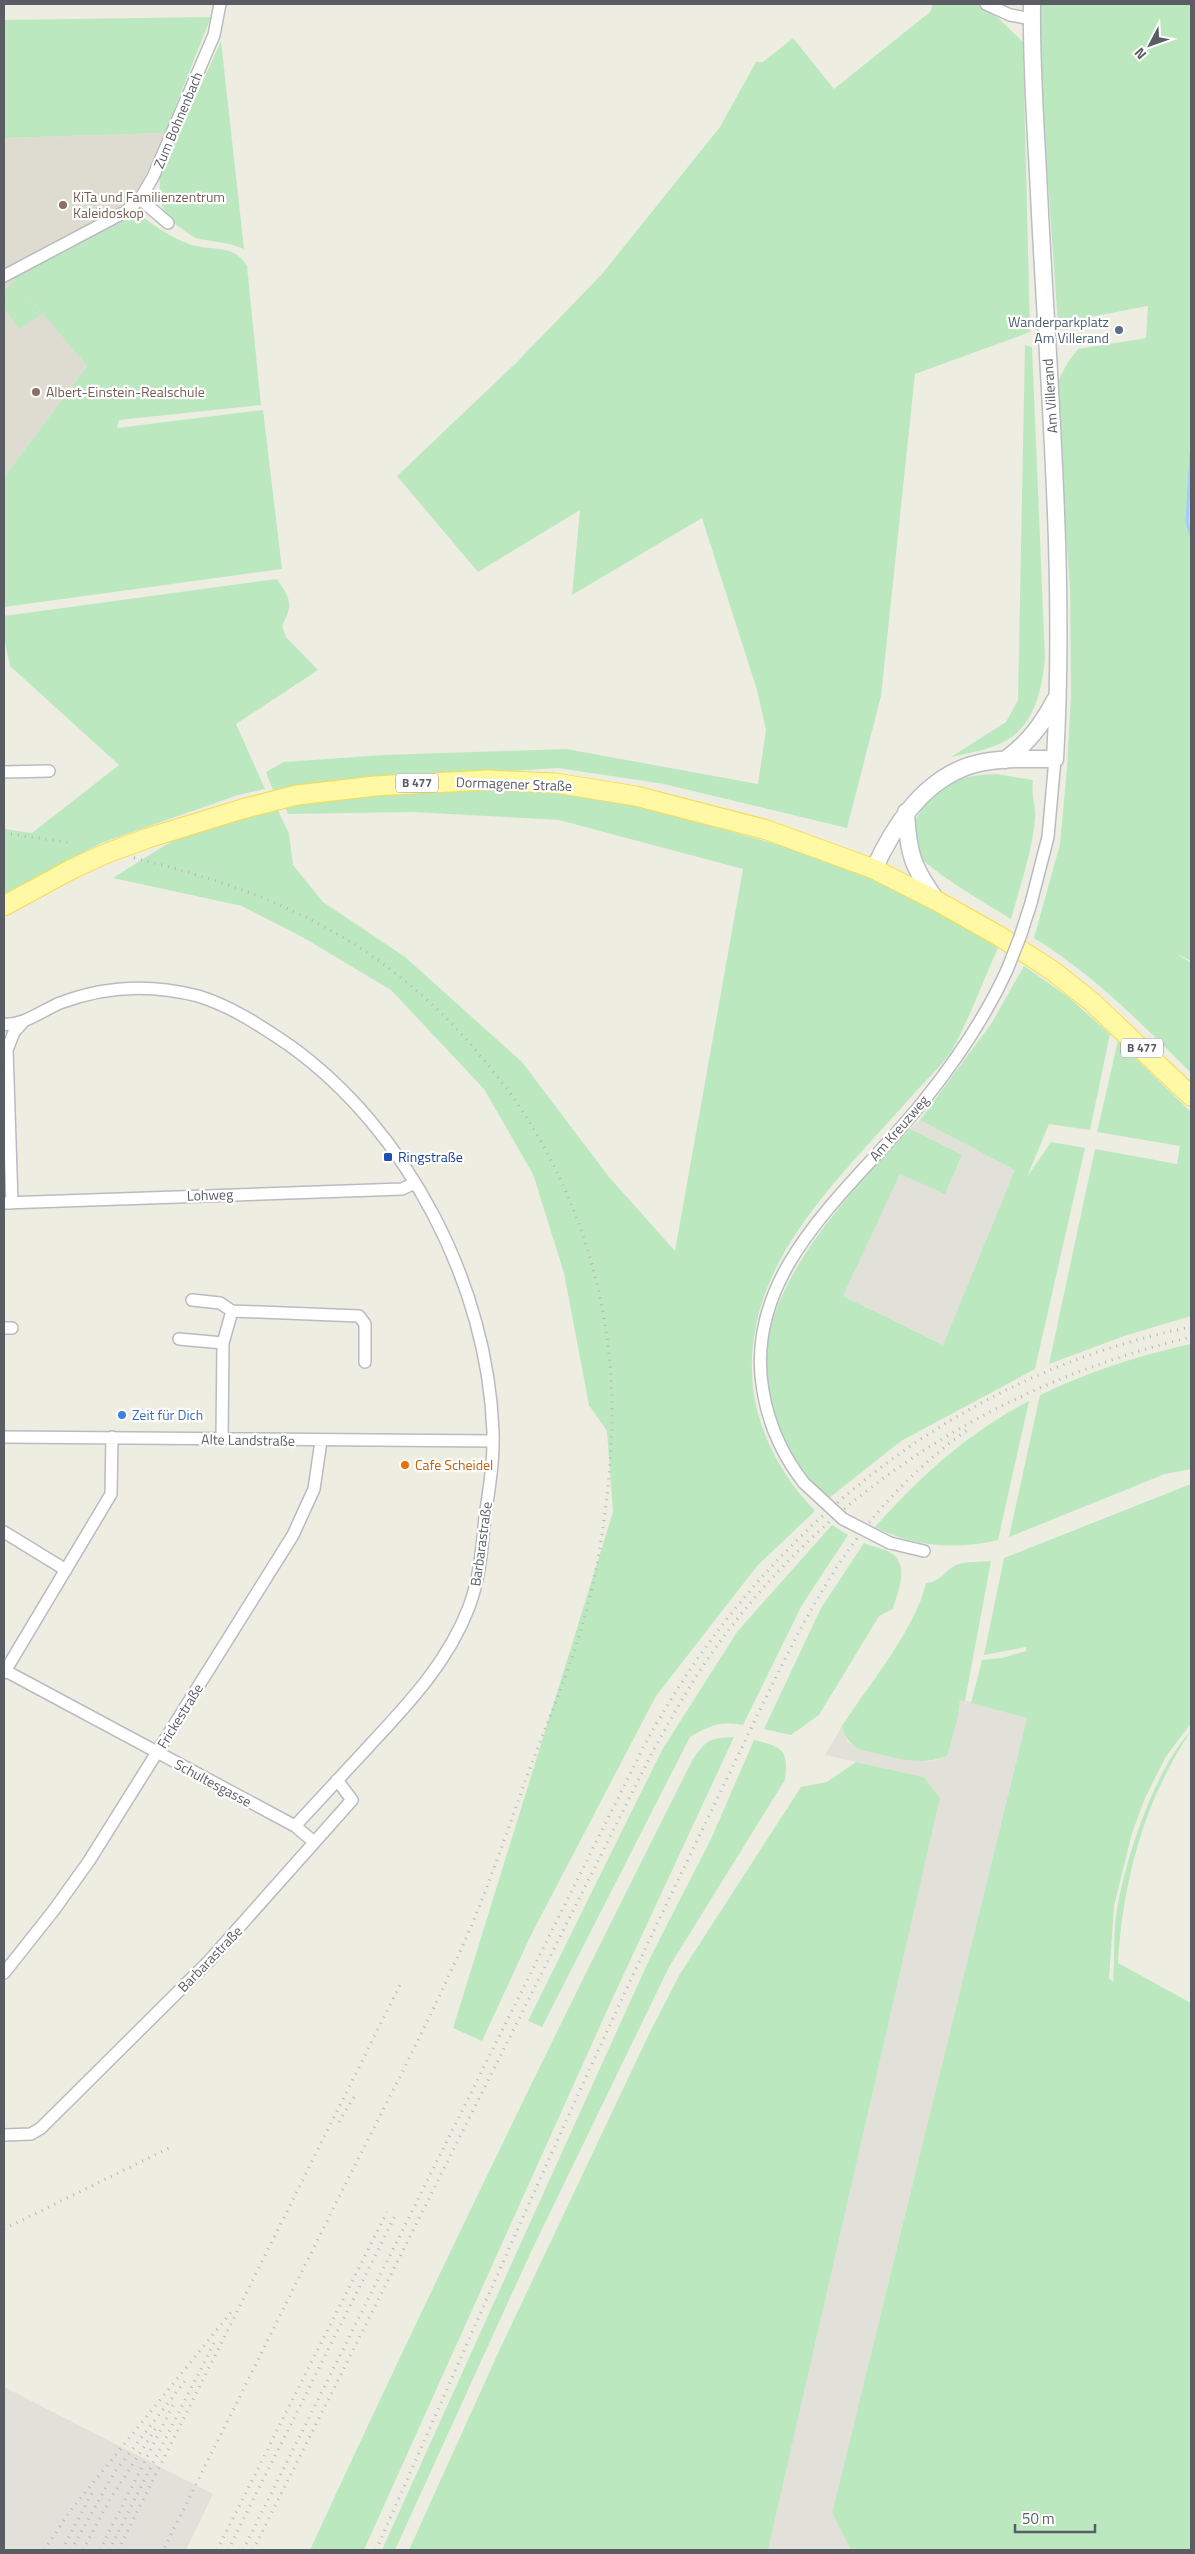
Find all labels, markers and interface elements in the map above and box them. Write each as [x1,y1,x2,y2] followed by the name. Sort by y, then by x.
[1125,20,1175,70] north arrow
[1129,43,1151,64] text: N
[148,68,207,171] street label: Zum Bohnenbach
[73,186,225,223] place label: KiTa und Familienzentrum Kaleidoskop
[57,199,69,211] marker: KiTa und Familienzentrum Kaleidoskop
[1008,311,1109,348] place label: Wanderparkplatz Am Villerand
[1113,324,1125,336] marker: Wanderparkplatz Am Villerand
[1036,358,1063,434] street label: Am Villerand
[46,381,205,402] place label: Albert-Einstein-Realschule
[30,386,42,398] marker: Albert-Einstein-Realschule
[456,771,572,796] street label: Dormagener Straße
[396,774,438,792] road number: B 477
[1121,1038,1163,1058] road number: B 477
[864,1090,933,1165] street label: Am Kreuzweg
[398,1146,463,1167] place label: Ringstraße
[382,1151,394,1163] marker: Ringstraße
[186,1183,234,1206] street label: Lohweg
[132,1404,203,1425] place label: Zeit für Dich
[116,1409,128,1421] marker: Zeit für Dich
[201,1428,295,1451] street label: Alte Landstraße
[415,1454,493,1475] place label: Cafe Scheidel
[399,1459,411,1471] marker: Cafe Scheidel
[464,1500,497,1588] street label: Barbarastraße
[151,1679,208,1752] street label: Frickestraße
[171,1753,256,1812] street label: Schultesgasse
[173,1921,247,1997] street label: Barbarastraße
[1015,2502,1095,2534] scale bar
[1022,2507,1055,2530] text: 50 m

